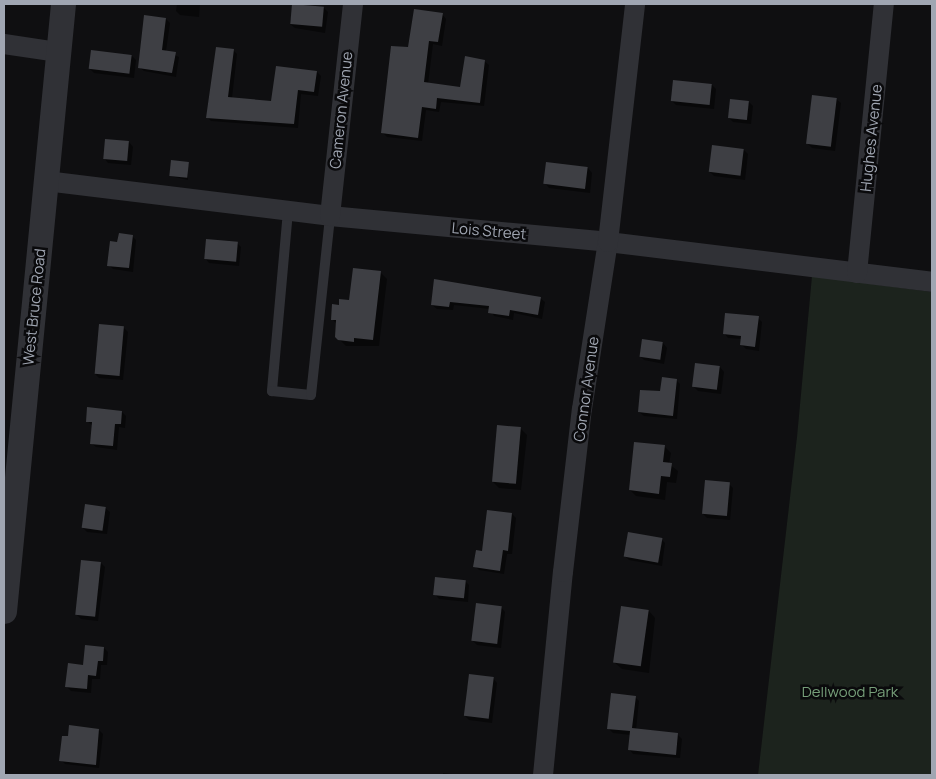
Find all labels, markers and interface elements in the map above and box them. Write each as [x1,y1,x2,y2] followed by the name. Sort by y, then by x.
[326,50,356,170] street label: Cameron Avenue
[856,83,886,193] street label: Hughes Avenue
[451,219,527,243] street label: Lois Street
[19,248,49,366] street label: West Bruce Road
[570,335,602,443] street label: Connor Avenue
[802,683,898,701] park label: Dellwood Park

